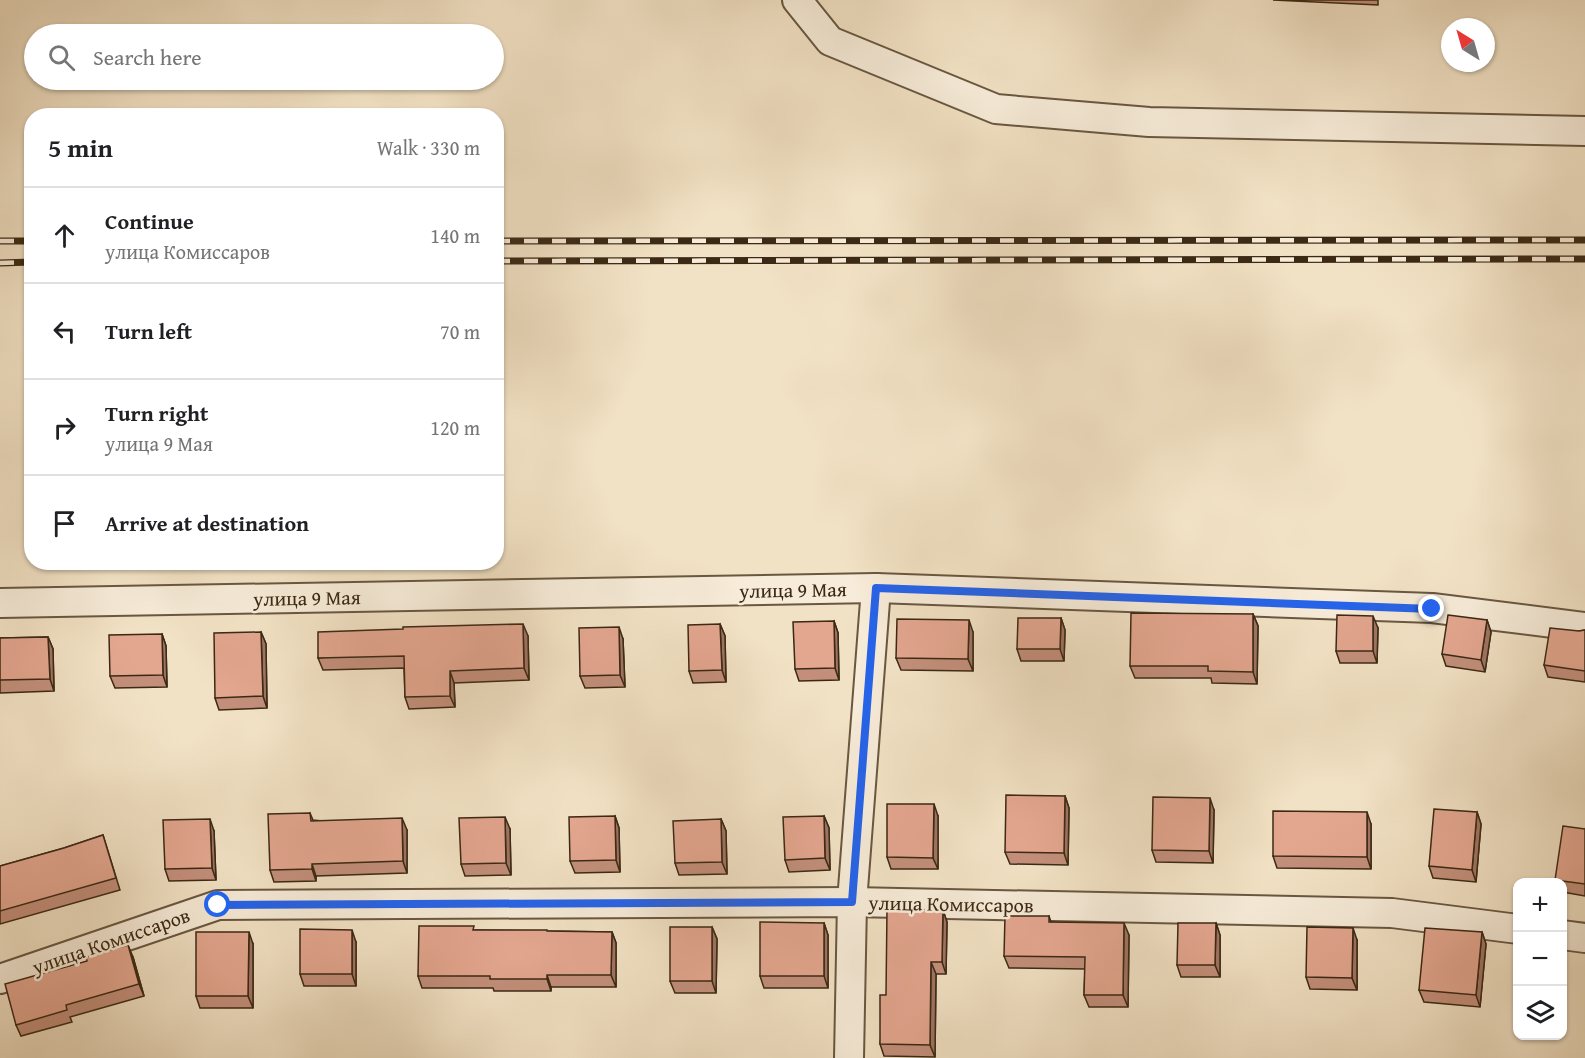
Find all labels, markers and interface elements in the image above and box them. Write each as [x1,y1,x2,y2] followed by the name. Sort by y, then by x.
[1441,18,1495,72] north arrow
[24,24,504,90] search box
[45,41,78,74] icon: search
[93,41,202,73] text: Search here
[48,128,113,167] text: 5 min
[377,133,480,162] text: Walk · 330 m
[105,205,194,237] text: Continue
[48,219,81,252] icon: ahead
[430,221,480,250] text: 140 m
[105,237,270,266] text: улица Комиссаров
[48,315,81,348] icon: left
[105,315,192,347] text: Turn left
[440,317,480,346] text: 70 m
[105,397,208,429] text: Turn right
[48,411,81,444] icon: right
[430,413,480,442] text: 120 m
[105,429,213,458] text: улица 9 Мая
[48,507,81,540] icon: arrive
[105,507,309,539] text: Arrive at destination
[738,574,847,605] street label: улица 9 Мая
[252,582,361,613] street label: улица 9 Мая
[1418,595,1444,621] route end
[1513,878,1567,1040] map controls
[1513,878,1567,932] button: +
[867,888,1034,919] street label: улица Комиссаров
[204,891,230,917] route start
[27,900,194,981] street label: улица Комиссаров
[1513,932,1567,986] button: −
[1513,986,1567,1040] button: layers

